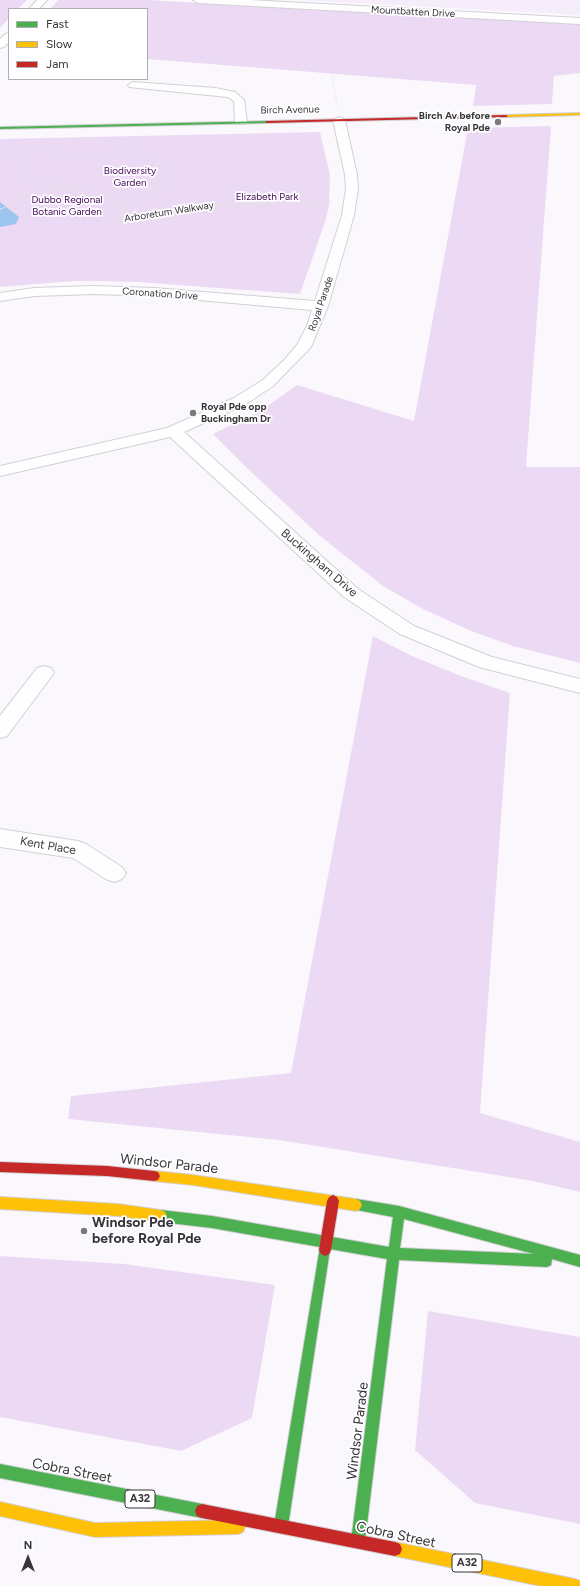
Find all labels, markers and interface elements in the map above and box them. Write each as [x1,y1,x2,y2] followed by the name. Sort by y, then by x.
[371,4,455,20] street label: Mountbatten Drive
[8,8,148,80] legend
[46,17,69,31] text: Fast
[46,37,72,51] text: Slow
[46,57,69,71] text: Jam
[260,103,320,117] street label: Birch Avenue
[419,110,490,134] place label: Birch Av before Royal Pde
[493,117,503,127] marker: Birch Av before Royal Pde
[104,165,156,188] park label: Biodiversity Garden
[236,191,298,203] park label: Elizabeth Park
[31,194,103,218] park label: Dubbo Regional Botanic Garden
[123,199,215,225] street label: Arboretum Walkway
[306,275,336,333] street label: Royal Parade
[122,285,198,303] street label: Coronation Drive
[201,401,271,424] place label: Royal Pde opp Buckingham Dr
[188,408,198,418] marker: Royal Pde opp Buckingham Dr
[278,526,360,600] street label: Buckingham Drive
[19,834,77,858] street label: Kent Place
[119,1151,219,1177] street label: Windsor Parade
[92,1215,201,1248] place label: Windsor Pde before Royal Pde
[79,1226,89,1236] marker: Windsor Pde before Royal Pde
[344,1381,372,1481] street label: Windsor Parade
[31,1455,113,1487] street label: Cobra Street
[125,1490,155,1508] road number: A32
[355,1518,437,1552] street label: Cobra Street
[8,1538,48,1578] north arrow
[24,1539,32,1552] text: N
[452,1554,482,1572] road number: A32

